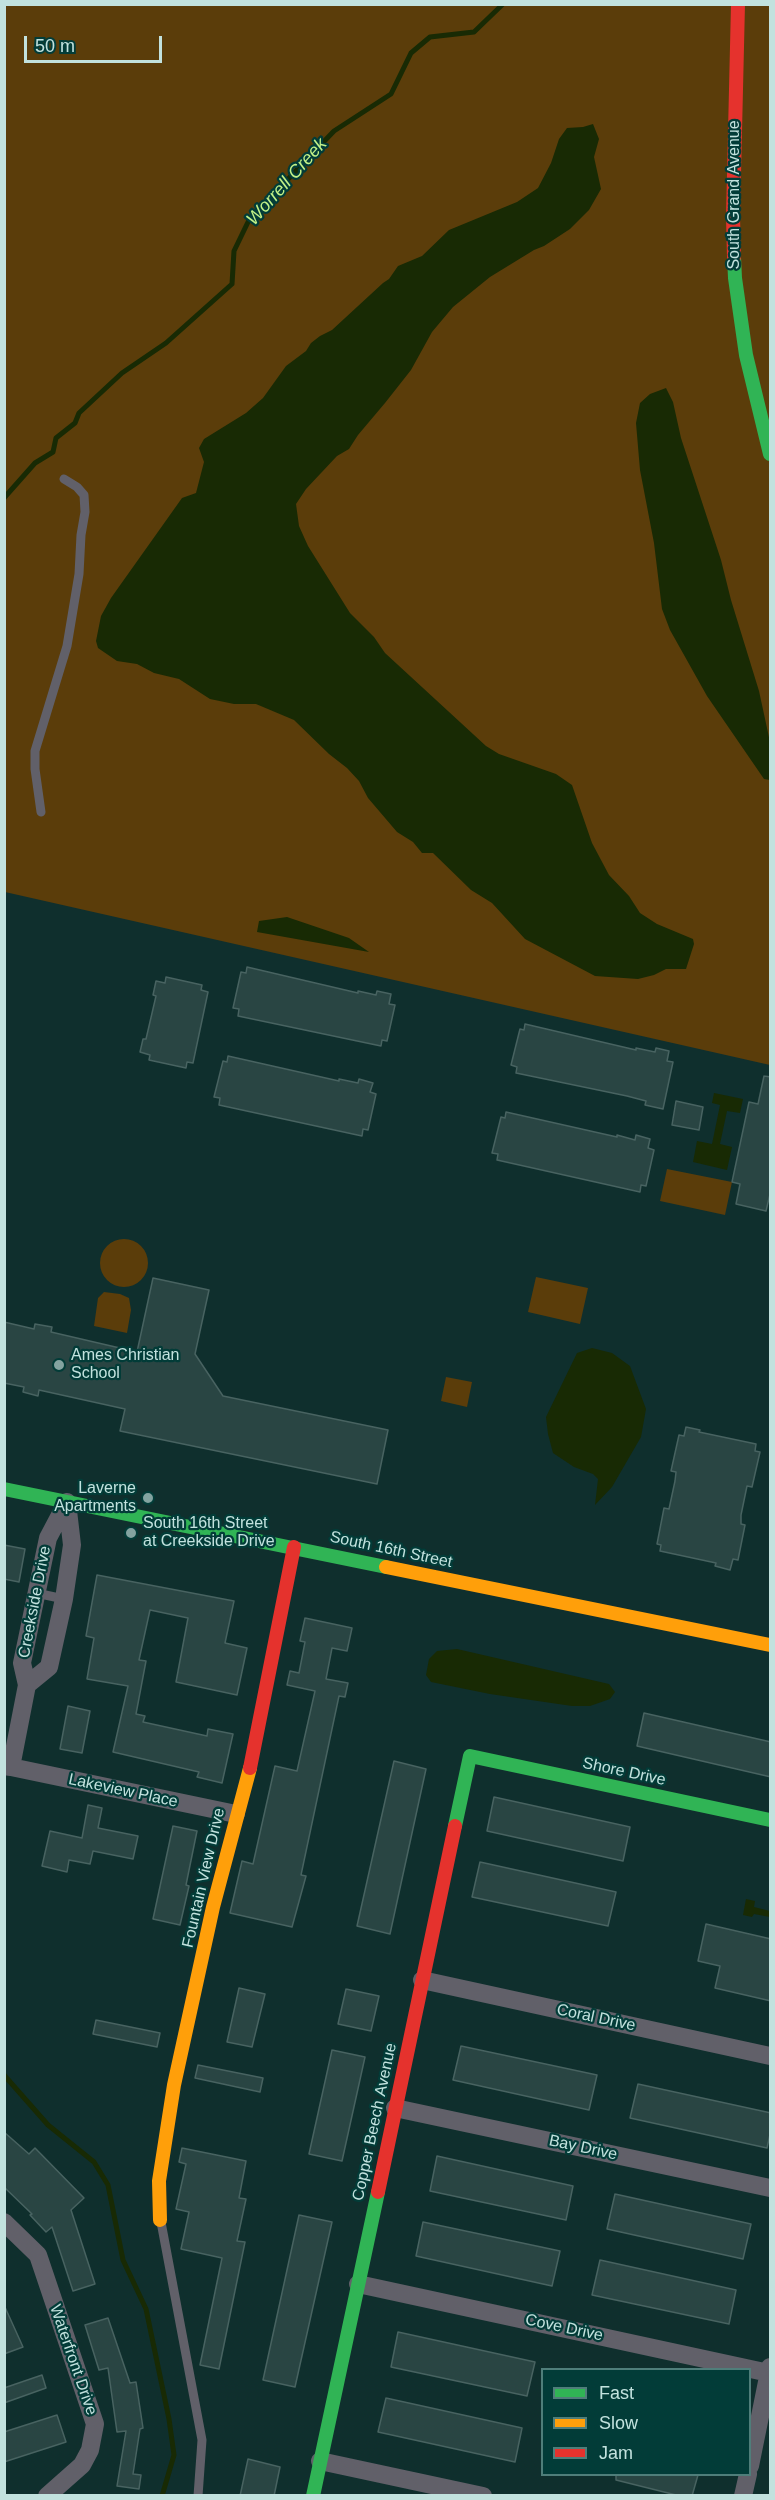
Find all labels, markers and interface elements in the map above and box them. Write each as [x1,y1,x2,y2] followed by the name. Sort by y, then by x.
[27,24,165,62] scale bar
[35,36,75,56] text: 50 m
[725,120,745,270] street label: South Grand Avenue
[242,134,332,230] water label: Worrell Creek
[71,1346,179,1384] place label: Ames Christian School
[52,1358,66,1372] marker: Ames Christian School
[54,1479,136,1517] place label: Laverne Apartments
[141,1491,155,1505] marker: Laverne Apartments
[143,1514,275,1552] place label: South 16th Street at Creekside Drive
[124,1526,138,1540] marker: South 16th Street at Creekside Drive
[328,1528,454,1572] street label: South 16th Street
[15,1544,55,1660] street label: Creekside Drive
[581,1754,667,1790] street label: Shore Drive
[67,1770,179,1812] street label: Lakeview Place
[179,1806,229,1950] street label: Fountain View Drive
[555,2000,637,2036] street label: Coral Drive
[349,2041,401,2203] street label: Copper Beech Avenue
[547,2131,619,2165] street label: Bay Drive
[45,2302,101,2418] street label: Waterfront Drive
[523,2310,605,2346] street label: Cove Drive
[541,2368,751,2476] legend
[599,2383,634,2403] text: Fast
[599,2413,638,2433] text: Slow
[599,2443,633,2463] text: Jam

